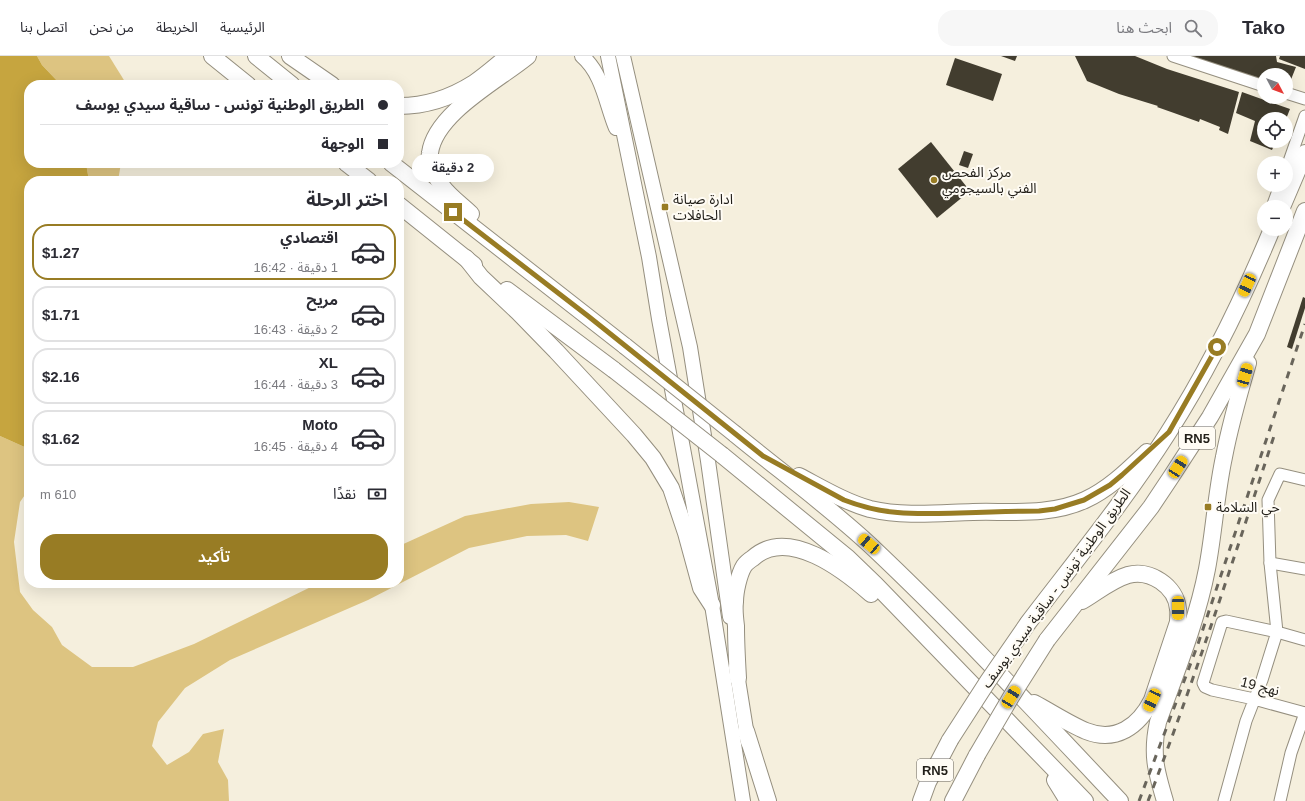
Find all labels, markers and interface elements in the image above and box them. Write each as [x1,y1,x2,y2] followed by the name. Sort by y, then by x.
[938,10,1218,46] search box
[1182,17,1204,39] icon: search
[1242,17,1285,38] text: Tako
[20,19,68,35] text: اتصل بنا
[90,19,134,35] text: من نحن
[156,19,198,35] text: الخريطة
[220,19,265,35] text: الرئيسية
[1116,19,1172,36] text: ابحث هنا
[1257,68,1293,104] north arrow
[1257,68,1293,236] map controls
[76,96,364,113] text: الطريق الوطنية تونس - ساقية سيدي يوسف
[1257,112,1293,148] button: locate
[321,135,364,152] text: الوجهة
[412,154,494,182] callout: 2 دقيقة
[1257,156,1293,192] button: +
[432,160,474,175] text: 2 دقيقة
[942,164,1037,199] place label: مركز الفحص الفني بالسيجومي
[929,175,939,185] marker: مركز الفحص الفني بالسيجومي
[306,190,388,210] text: اختر الرحلة
[673,191,733,223] place label: ادارة صيانة الحافلات
[1257,200,1293,236] button: −
[660,202,670,212] marker: ادارة صيانة الحافلات
[444,203,462,221] route end
[280,229,338,246] text: اقتصادي
[350,234,386,270] icon: car
[42,244,80,261] text: $1.27
[253,260,338,275] text: 1 دقيقة · 16:42
[1236,272,1258,298] car
[306,291,338,308] text: مريح
[350,296,386,332] icon: car
[42,306,80,323] text: $1.71
[253,322,338,337] text: 2 دقيقة · 16:43
[1208,338,1226,356] route start
[319,354,338,371] text: XL
[350,358,386,394] icon: car
[1236,362,1254,388] car
[42,368,80,385] text: $2.16
[253,377,338,392] text: 3 دقيقة · 16:44
[302,416,338,433] text: Moto
[350,420,386,456] icon: car
[1179,427,1215,449] road number: RN5
[42,430,80,447] text: $1.62
[253,439,338,454] text: 4 دقيقة · 16:45
[1166,454,1190,480] car
[366,483,388,505] icon: cash
[333,485,356,502] text: نقدًا
[978,485,1136,693] street label: الطريق الوطنية تونس - ساقية سيدي يوسف
[40,487,76,502] text: 610 m
[1216,499,1280,518] place label: حي السلامة
[1203,502,1213,512] marker: حي السلامة
[856,532,882,556] car
[40,534,388,580] button: تأكيد
[1172,596,1184,620] car
[1238,673,1281,701] street label: نهج 19
[1000,684,1022,710] car
[1141,687,1163,713] car
[917,759,953,781] road number: RN5

